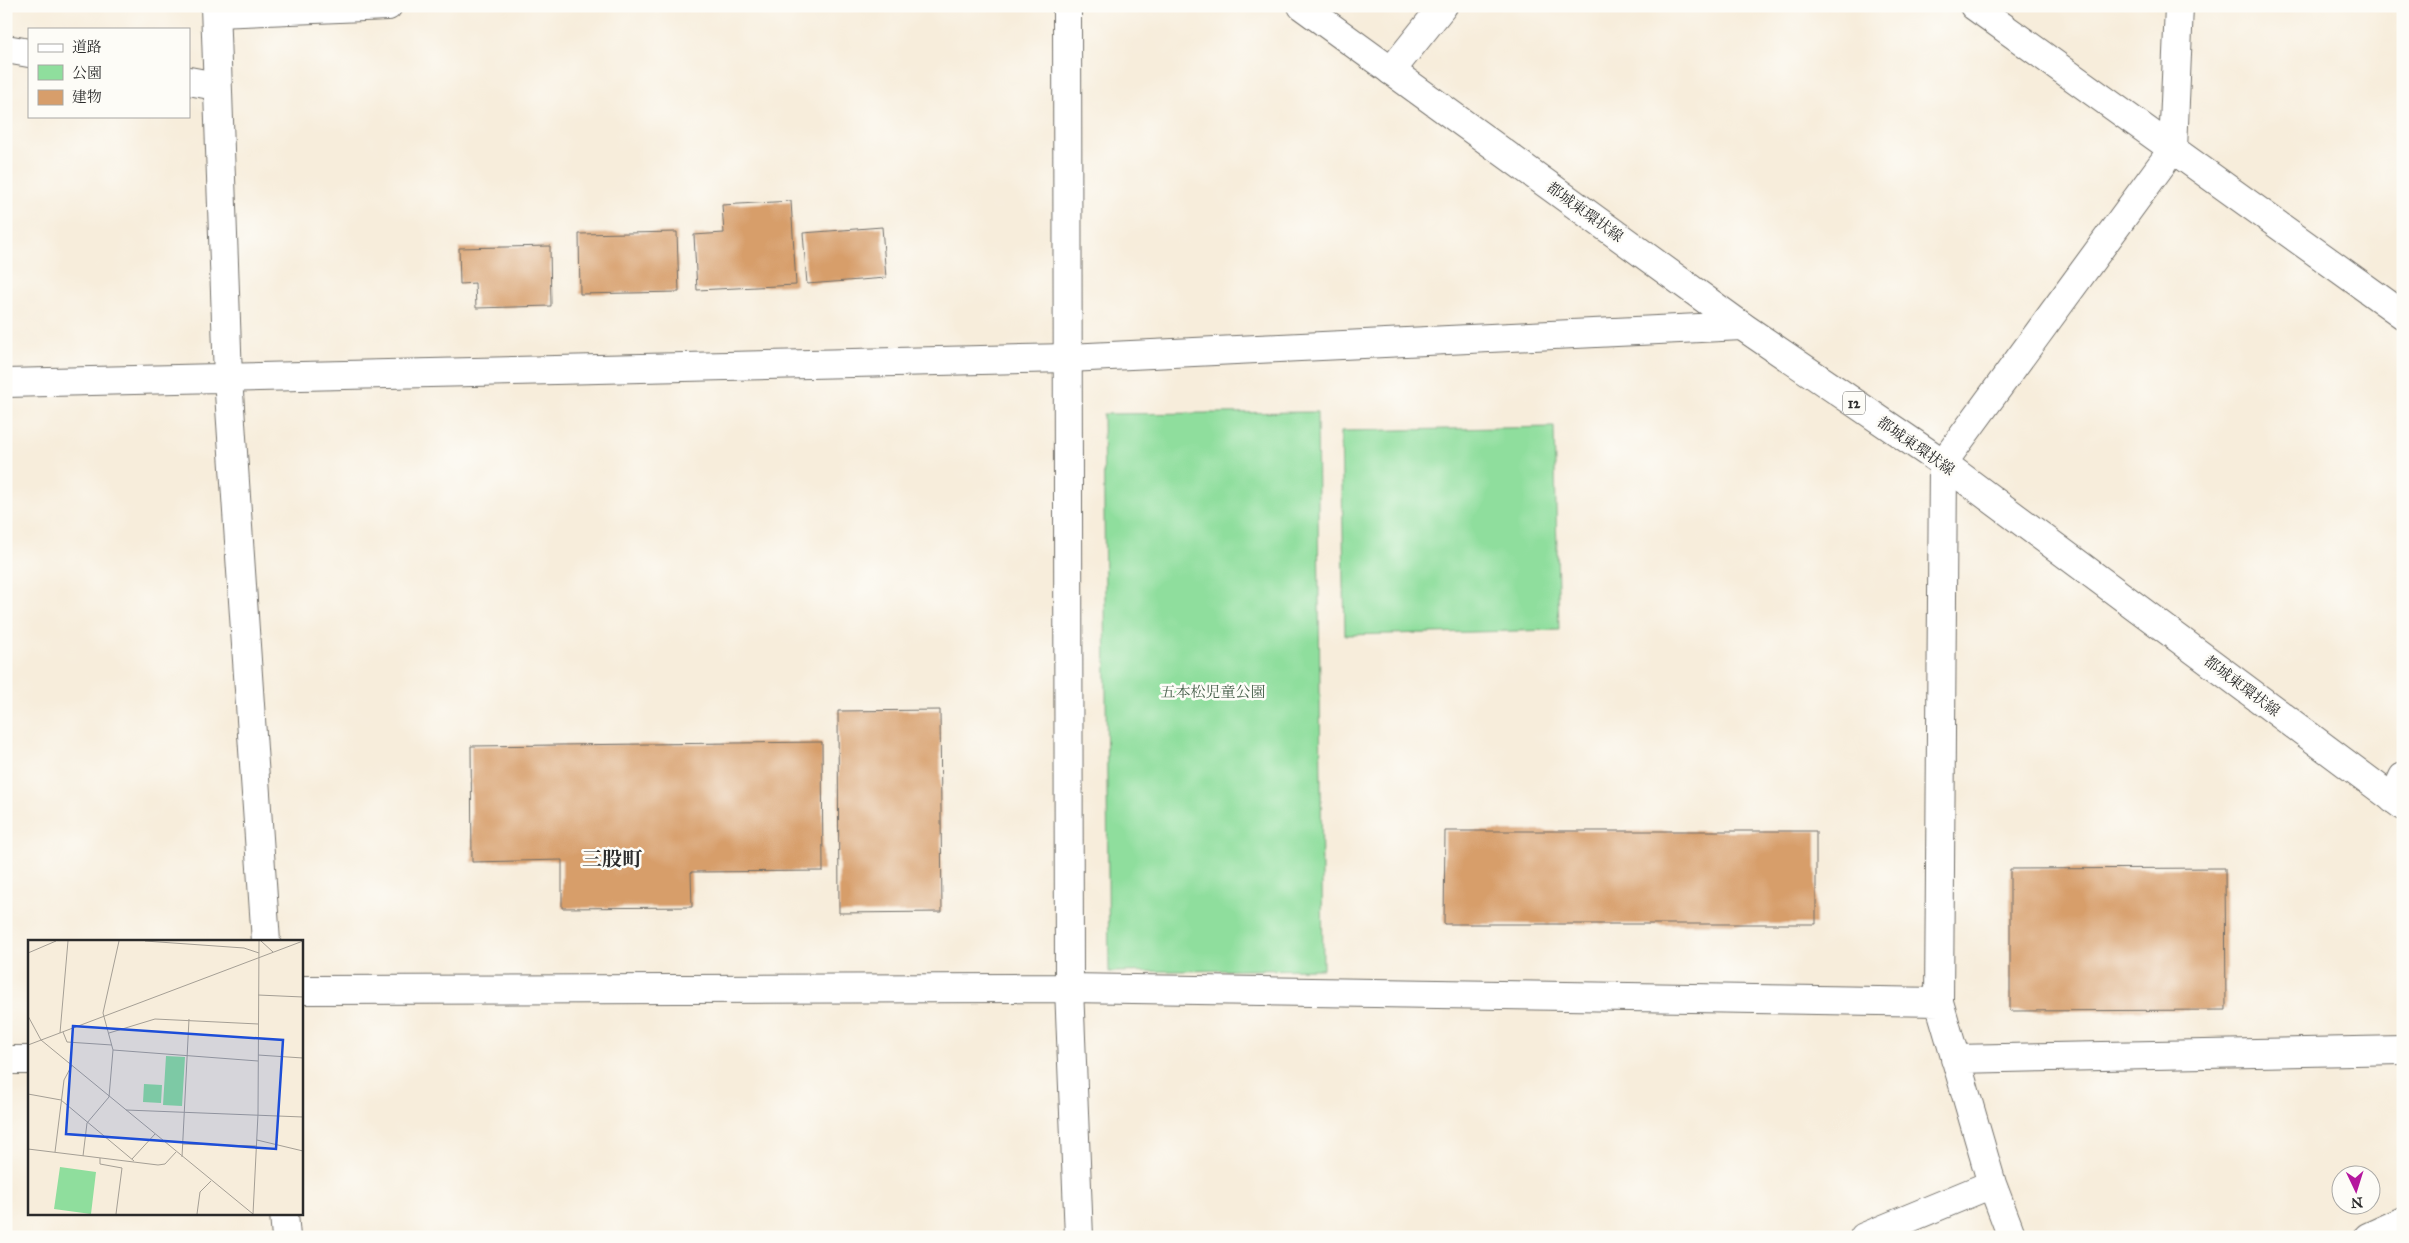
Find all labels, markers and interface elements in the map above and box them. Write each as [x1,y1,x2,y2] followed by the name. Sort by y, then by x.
[28,28,190,118] legend
[72,38,102,56] text: 道路
[72,64,102,82] text: 公園
[72,88,102,106] text: 建物
[1543,178,1627,246] street label: 都城東環状線
[1843,392,1865,414] road number: 12
[1874,413,1958,479] street label: 都城東環状線
[2201,652,2283,720] street label: 都城東環状線
[1160,683,1266,701] park label: 五本松児童公園
[582,847,643,871] district label: 三股町
[28,940,302,1216] inset map
[2332,1166,2382,1216] north arrow
[2350,1194,2363,1211] text: N

